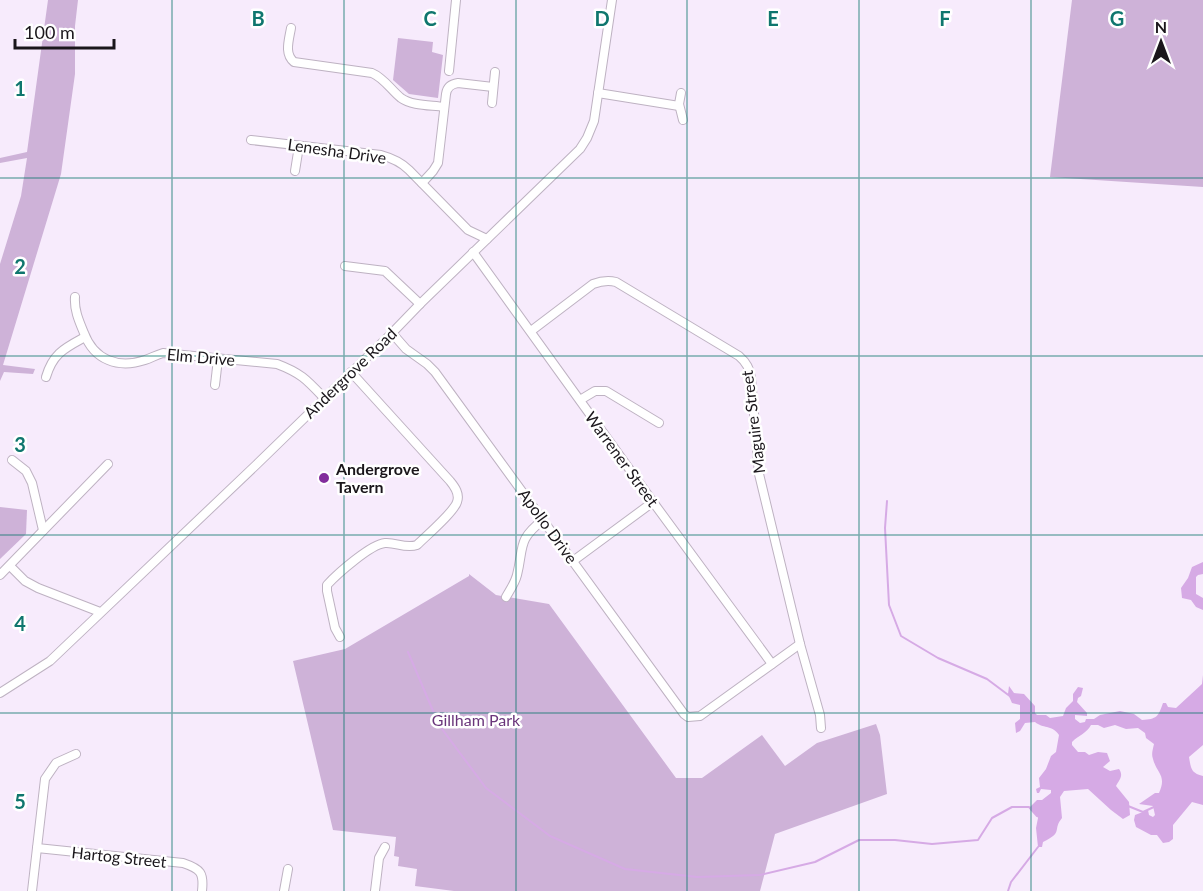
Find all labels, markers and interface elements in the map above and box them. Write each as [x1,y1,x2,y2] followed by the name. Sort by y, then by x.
[251,6,265,30] text: B
[423,6,437,30] text: C
[594,6,610,30] text: D
[767,6,779,30] text: E
[939,6,951,30] text: F
[1110,6,1124,30] text: G
[15,12,114,50] scale bar
[1131,12,1191,72] north arrow
[1155,17,1167,36] text: N
[24,21,75,43] text: 100 m
[14,76,26,100] text: 1
[286,134,388,167] street label: Lenesha Drive
[14,254,26,278] text: 2
[299,324,400,422] street label: Andergrove Road
[166,344,236,369] street label: Elm Drive
[737,369,768,475] street label: Maguire Street
[582,408,663,510] street label: Warrener Street
[14,432,26,456] text: 3
[335,459,420,496] place label: Andergrove Tavern
[317,471,331,485] marker: Andergrove Tavern
[515,485,582,567] street label: Apollo Drive
[14,611,26,635] text: 4
[432,710,521,729] park label: Gillham Park
[14,789,26,813] text: 5
[71,842,168,871] street label: Hartog Street

